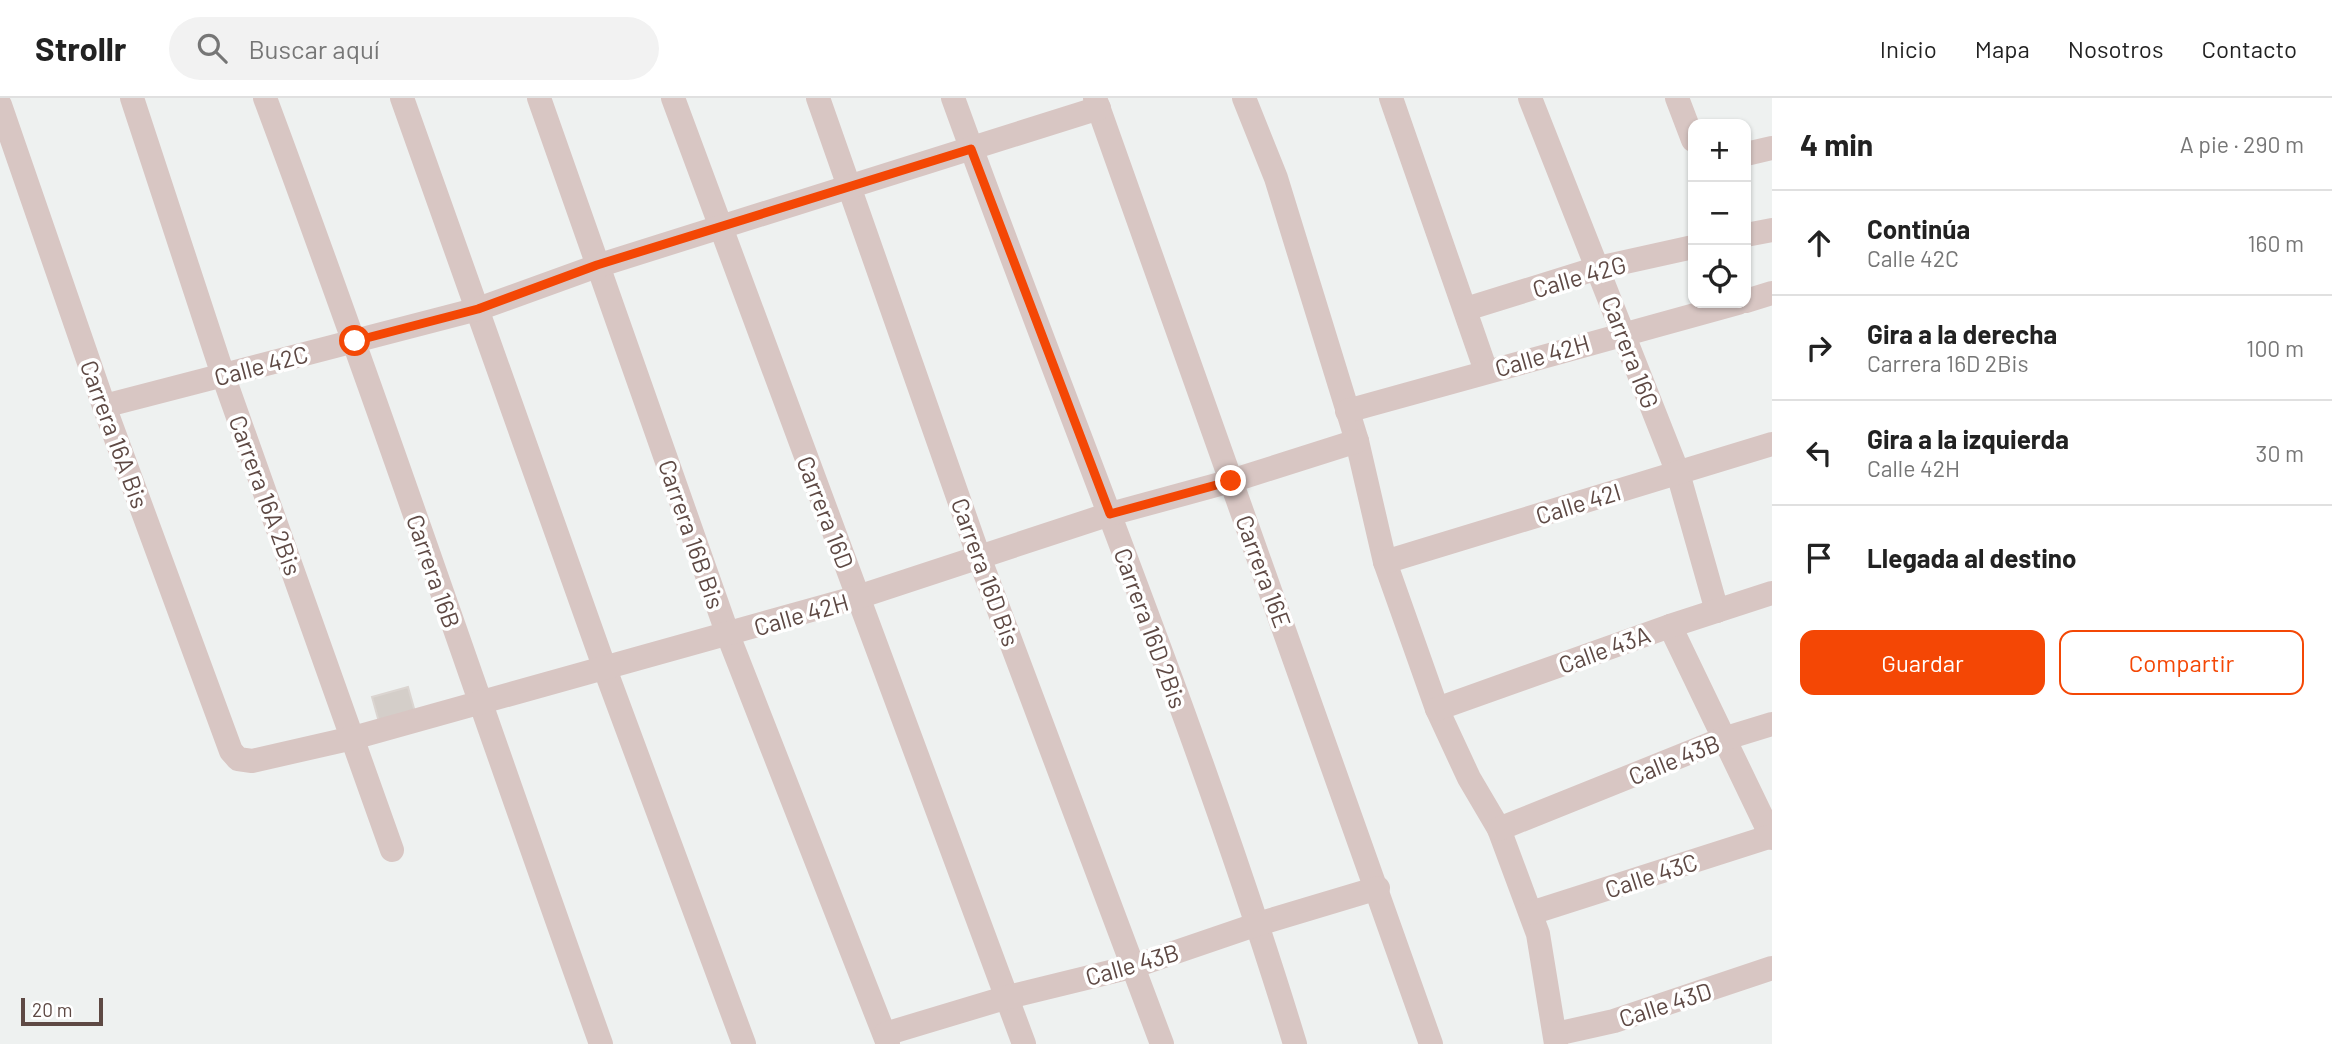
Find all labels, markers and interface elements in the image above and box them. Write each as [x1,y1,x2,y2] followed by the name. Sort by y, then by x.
[169,17,659,80] search box
[35,28,127,68] text: Strollr
[193,29,231,67] icon: search
[249,33,379,64] text: Buscar aquí
[1880,34,1937,63] text: Inicio
[1975,34,2030,63] text: Mapa
[2068,34,2164,63] text: Nosotros
[2202,34,2297,63] text: Contacto
[1688,119,1751,308] map controls
[1688,119,1751,182] button: +
[1800,126,1873,162] text: 4 min
[2180,130,2304,158] text: A pie · 290 m
[1688,182,1751,245] button: −
[1867,213,1970,244] text: Continúa
[1800,224,1838,262] icon: ahead
[2247,229,2304,257] text: 160 m
[1867,244,1959,272] text: Calle 42C
[1688,245,1751,308] button: locate
[1529,249,1629,303] street label: Calle 42G
[1596,292,1666,412] street label: Carrera 16G
[1867,318,2057,349] text: Gira a la derecha
[339,325,370,356] route start
[1491,328,1593,382] street label: Calle 42H
[1800,329,1838,367] icon: right
[2246,334,2304,362] text: 100 m
[211,339,311,391] street label: Calle 42C
[1867,349,2029,377] text: Carrera 16D 2Bis
[75,356,155,512] street label: Carrera 16A Bis
[224,411,308,579] street label: Carrera 16A 2Bis
[1867,423,2069,454] text: Gira a la izquierda
[1800,434,1838,472] icon: left
[2256,439,2304,467] text: 30 m
[791,452,861,572] street label: Carrera 16D
[1867,454,1960,482] text: Calle 42H
[653,456,731,612] street label: Carrera 16B Bis
[1215,465,1246,496] route end
[1532,476,1624,530] street label: Calle 42I
[946,494,1026,650] street label: Carrera 16D Bis
[401,510,467,632] street label: Carrera 16B
[1230,511,1298,631] street label: Carrera 16E
[1800,539,1838,577] icon: arrive
[1867,542,2076,573] text: Llegada al destino
[1109,544,1193,712] street label: Carrera 16D 2Bis
[750,587,852,641] street label: Calle 42H
[1554,619,1654,679] street label: Calle 43A
[1800,630,2045,695] button: Guardar
[2059,630,2304,695] button: Compartir
[1624,728,1724,790] street label: Calle 43B
[1601,846,1701,904] street label: Calle 43C
[1082,937,1182,991] street label: Calle 43B
[1615,975,1715,1033] street label: Calle 43D
[21,995,103,1027] scale bar
[32,998,72,1021] text: 20 m

